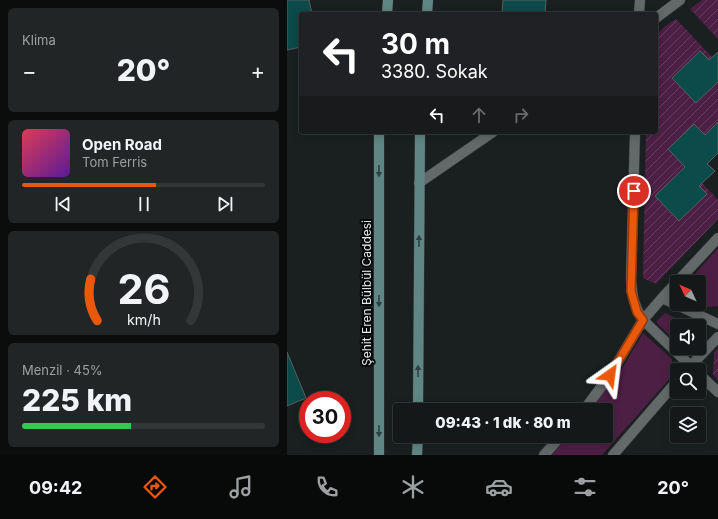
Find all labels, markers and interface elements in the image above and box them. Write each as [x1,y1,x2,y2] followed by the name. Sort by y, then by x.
[381,27,450,61] text: 30 m
[315,28,367,80] icon: left
[22,32,56,48] text: Klima
[117,52,170,88] text: 20°
[22,58,37,84] text: −
[250,58,265,84] text: +
[381,61,488,82] text: 3380. Sokak
[426,104,448,126] icon: left
[468,104,490,126] icon: ahead
[510,104,532,126] icon: right
[82,135,162,154] text: Open Road
[82,154,147,170] text: Tom Ferris
[376,165,382,178] one-way arrow
[617,174,651,208] pin
[623,180,645,202] icon: arrive
[52,193,74,215] icon: previous
[133,193,155,215] icon: pause
[214,193,236,215] icon: next
[359,220,374,366] street label: Şehit Eren Bülbül Caddesi
[416,234,422,247] one-way arrow
[117,264,170,314] text: 26
[670,275,706,311] north arrow
[670,275,706,443] map controls
[376,295,382,308] one-way arrow
[127,311,160,328] text: km/h
[670,319,706,355] button: sound
[589,354,631,396] position arrow
[22,362,103,378] text: Menzil · 45%
[670,363,706,399] button: search
[415,364,421,377] one-way arrow
[22,382,132,418] text: 225 km
[299,391,351,443] speed limit sign: 30
[670,407,706,443] button: layers
[435,413,571,432] text: 09:43 · 1 dk · 80 m
[376,425,382,438] one-way arrow
[141,473,169,501] icon: directions
[227,473,255,501] icon: music
[313,473,341,501] icon: phone
[399,473,427,501] icon: climate
[485,473,513,501] icon: car
[571,473,599,501] icon: filters
[29,477,82,498] text: 09:42
[657,477,689,498] text: 20°

